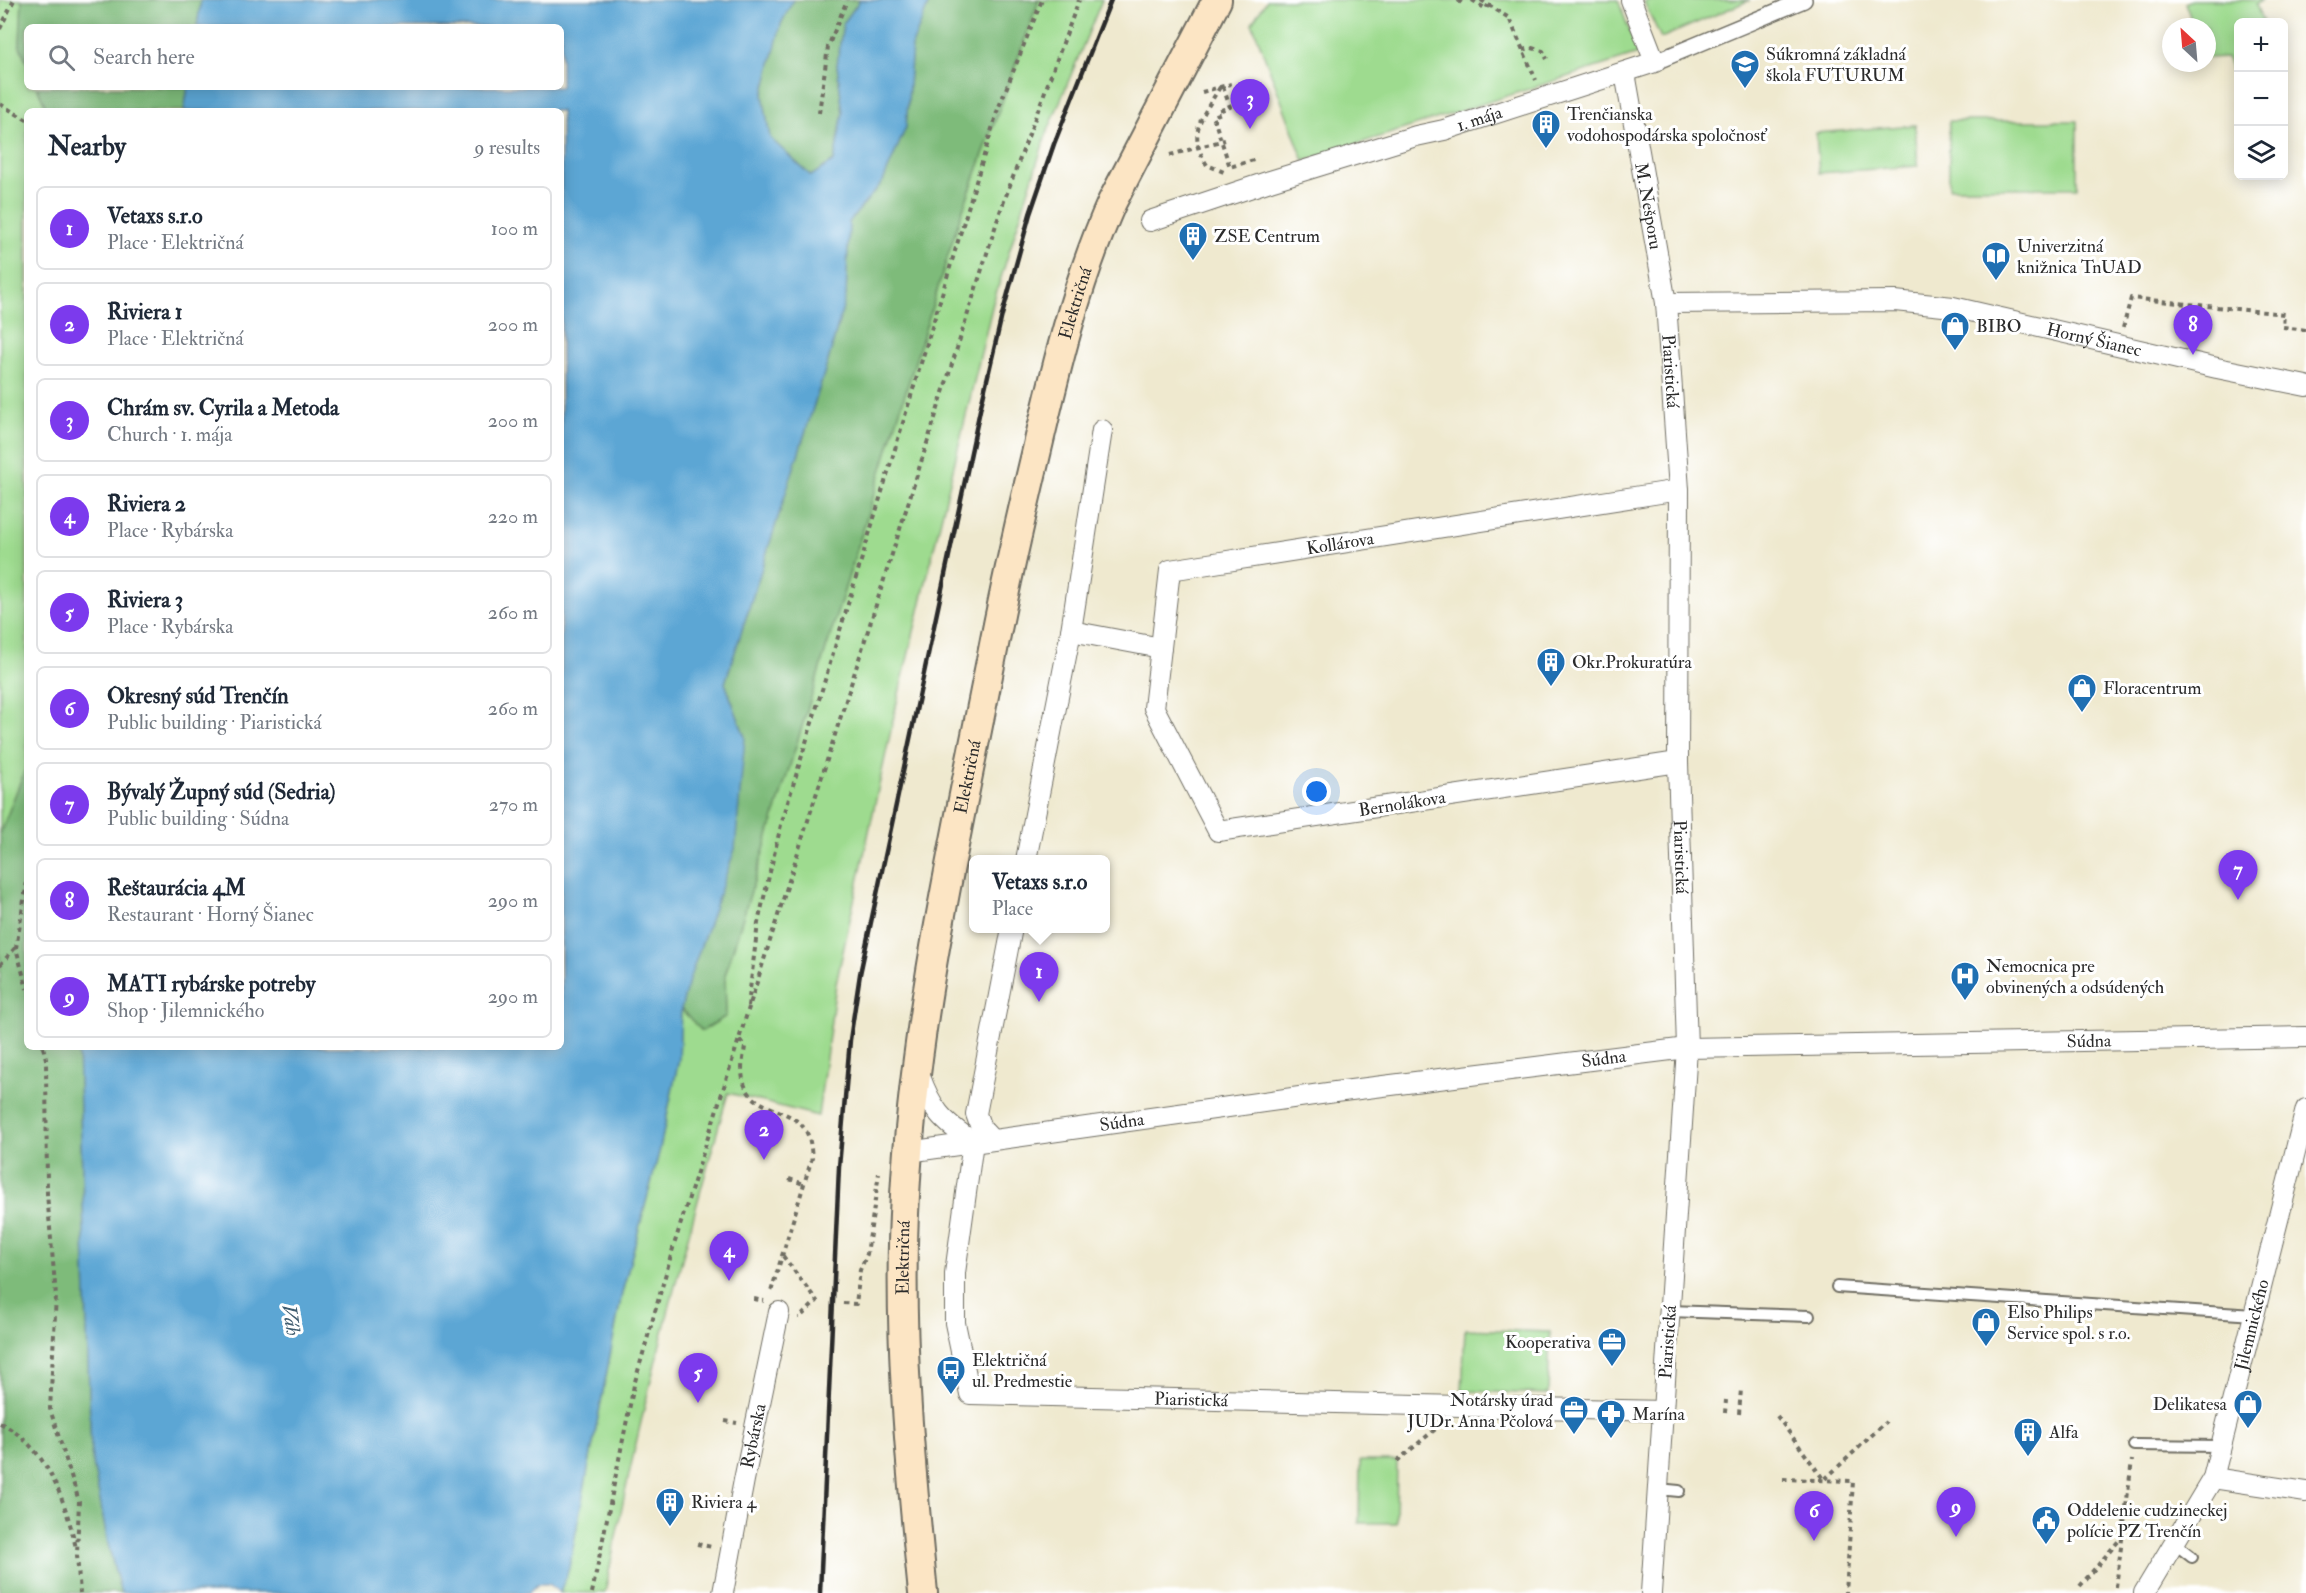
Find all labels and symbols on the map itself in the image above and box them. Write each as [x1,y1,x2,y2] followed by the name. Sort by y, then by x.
[2162,18,2216,72] north arrow
[1766,43,1907,87] place label: Súkromná základná škola FUTURUM
[1729,48,1761,90] school or university icon: Súkromná základná škola FUTURUM
[1230,80,1270,129] pin: 3
[1454,100,1506,137] street label: 1. mája
[1566,103,1768,147] place label: Trenčianska vodohospodárska spoločnosť
[1530,108,1562,150] building icon: Trenčianska vodohospodárska spoločnosť
[1630,161,1668,251] street label: M. Nešporu
[1177,220,1209,262] building icon: ZSE Centrum
[1214,225,1320,248] place label: ZSE Centrum
[2017,235,2142,279] place label: Univerzitná knižnica TnUAD
[1980,240,2012,282] library icon: Univerzitná knižnica TnUAD
[1053,263,1097,342] street label: Električná
[2174,306,2212,355] pin: 8
[1939,310,1971,352] shop icon: BIBO
[1976,315,2022,338] place label: BIBO
[2044,317,2144,362] street label: Horný Šianec
[1657,333,1685,410] street label: Piaristická
[1305,527,1376,560] street label: Kollárova
[1535,646,1567,688] building icon: Okr.Prokuratúra
[1572,651,1693,674] place label: Okr.Prokuratúra
[2066,672,2098,714] shop icon: Floracentrum
[2103,677,2201,700] place label: Floracentrum
[949,737,986,816] street label: Električná
[1302,777,1331,806] your location
[1357,786,1448,822] street label: Bernolákova
[1668,820,1694,895] street label: Piaristická
[2218,850,2258,900] pin: 7
[1020,952,1058,1002] pin: 1
[1986,955,2165,999] place label: Nemocnica pre obvinených a odsúdených
[1949,960,1981,1002] hospital icon: Nemocnica pre obvinených a odsúdených
[2066,1029,2112,1053] street label: Súdna
[1580,1044,1628,1073] street label: Súdna
[1098,1107,1146,1136] street label: Súdna
[744,1110,783,1160] pin: 2
[891,1219,915,1295] street label: Električná
[710,1232,748,1281] pin: 4
[2229,1277,2274,1374] street label: Jilemnického
[2007,1301,2130,1345] place label: Elso Philips Service spol. s r.o.
[276,1302,306,1338] water label: Váh
[1654,1304,1682,1380] street label: Piaristická
[1970,1306,2002,1348] shop icon: Elso Philips Service spol. s r.o.
[1596,1326,1628,1368] office icon: Kooperativa
[1505,1331,1592,1354] place label: Kooperativa
[972,1349,1073,1393] place label: Električná ul. Predmestie
[678,1354,718,1403] pin: 5
[935,1354,967,1396] bus stop icon: Električná ul. Predmestie
[1154,1387,1229,1412] street label: Piaristická
[2232,1388,2264,1430] shop icon: Delikatesa
[1406,1389,1554,1433] place label: Notársky úrad JUDr. Anna Pčolová
[2153,1393,2228,1416] place label: Delikatesa
[1558,1394,1590,1436] office icon: Notársky úrad JUDr. Anna Pčolová
[1595,1398,1627,1440] pharmacy icon: Marína
[735,1401,771,1470] street label: Rybárska
[1632,1403,1685,1426] place label: Marína
[2012,1416,2044,1458] building icon: Alfa
[2048,1421,2079,1444] place label: Alfa
[654,1486,686,1528] building icon: Riviera 4
[1936,1488,1976,1537] pin: 9
[691,1491,757,1514] place label: Riviera 4
[1794,1492,1834,1541] pin: 6
[2066,1499,2227,1543] place label: Oddelenie cudzineckej polície PZ Trenčín
[2030,1504,2062,1546] public building icon: Oddelenie cudzineckej polície PZ Trenčín

